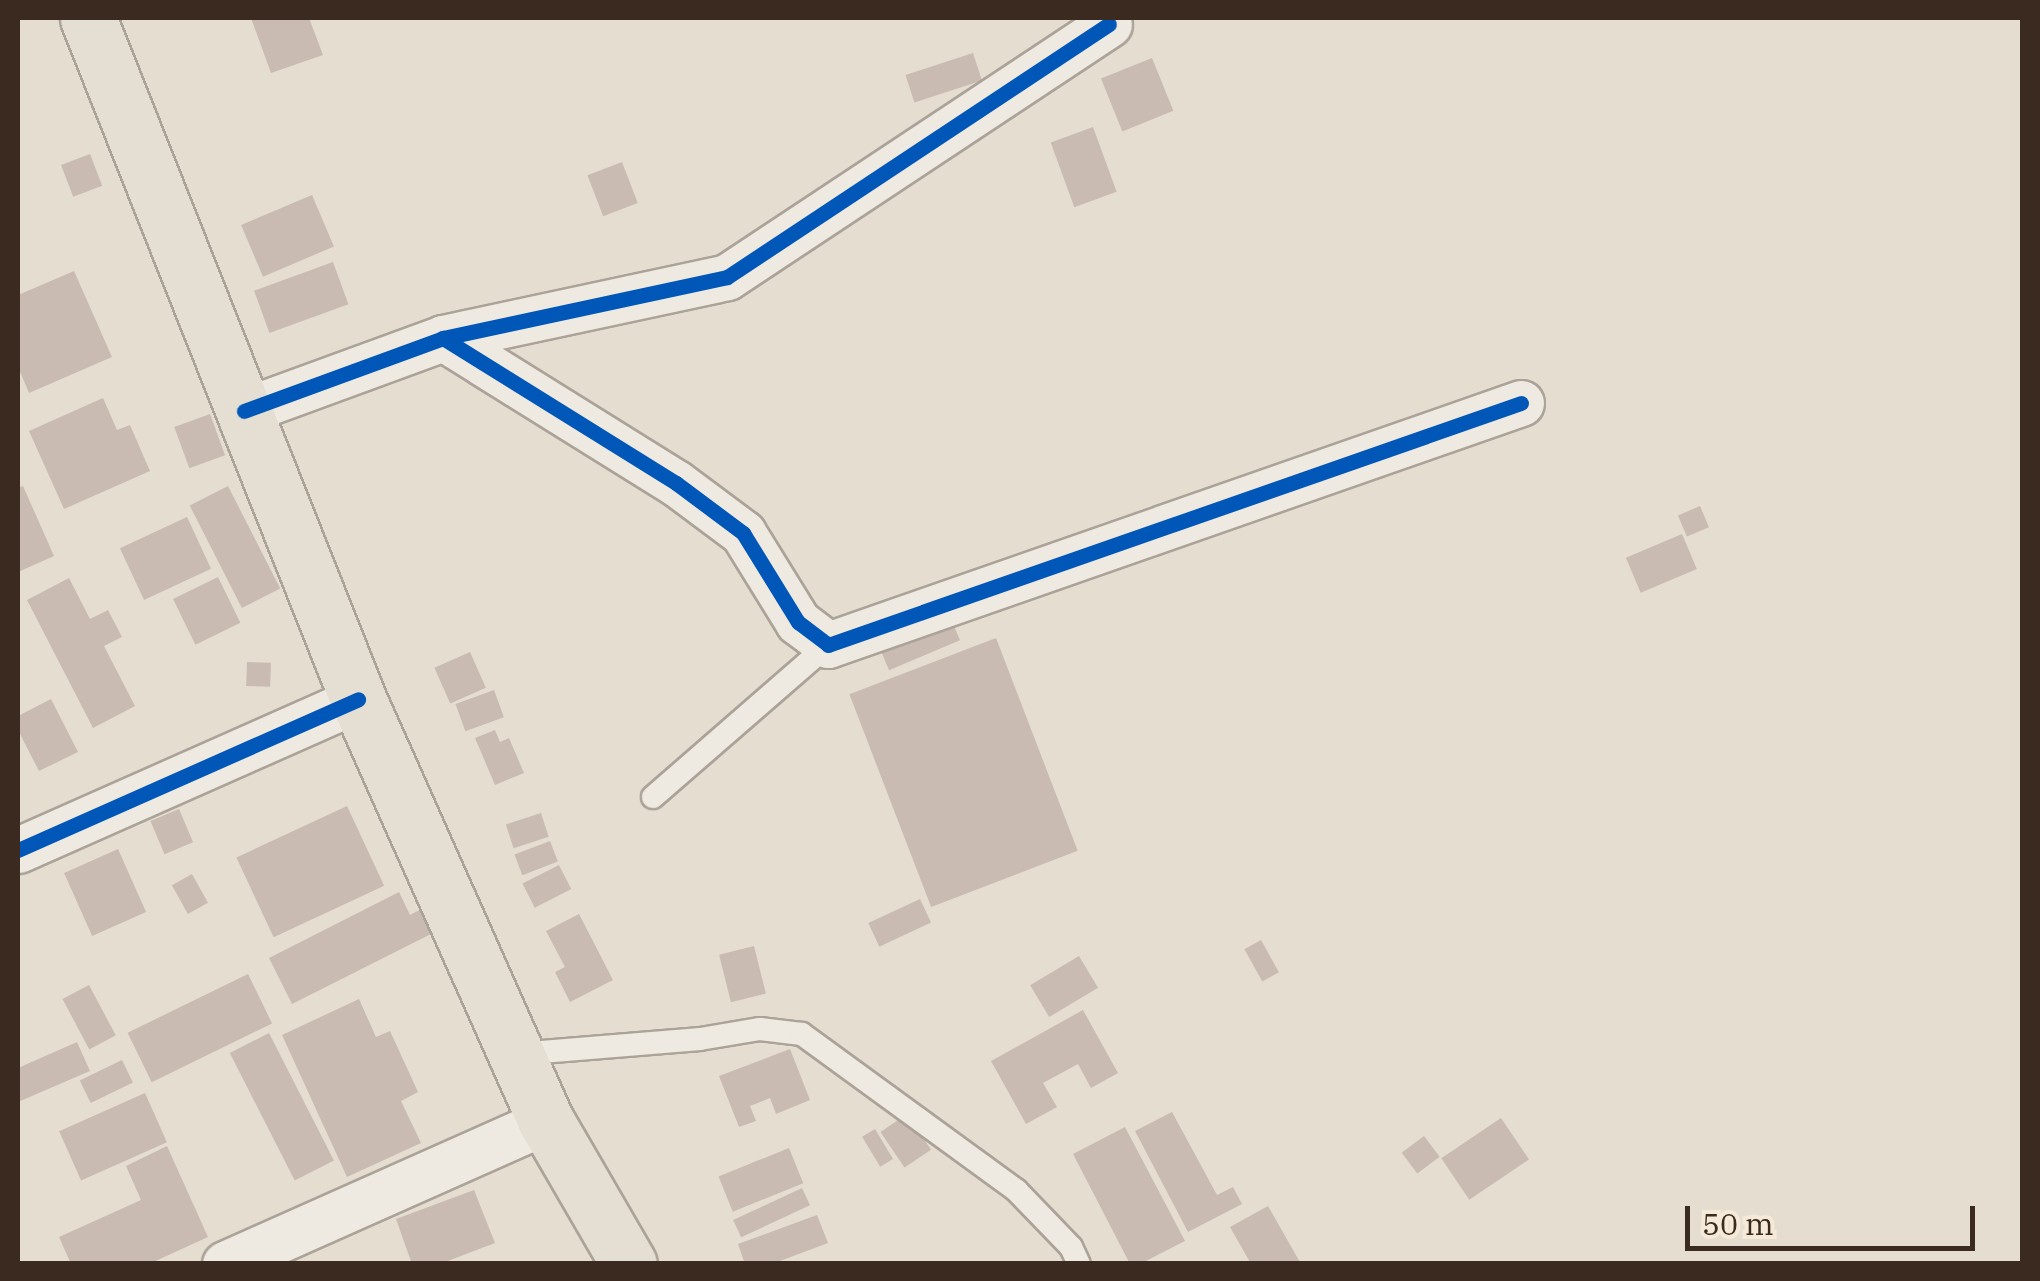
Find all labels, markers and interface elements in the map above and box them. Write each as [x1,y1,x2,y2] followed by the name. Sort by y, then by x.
[1690,1186,1980,1248] scale bar
[1702,1204,1774,1243] text: 50 m

